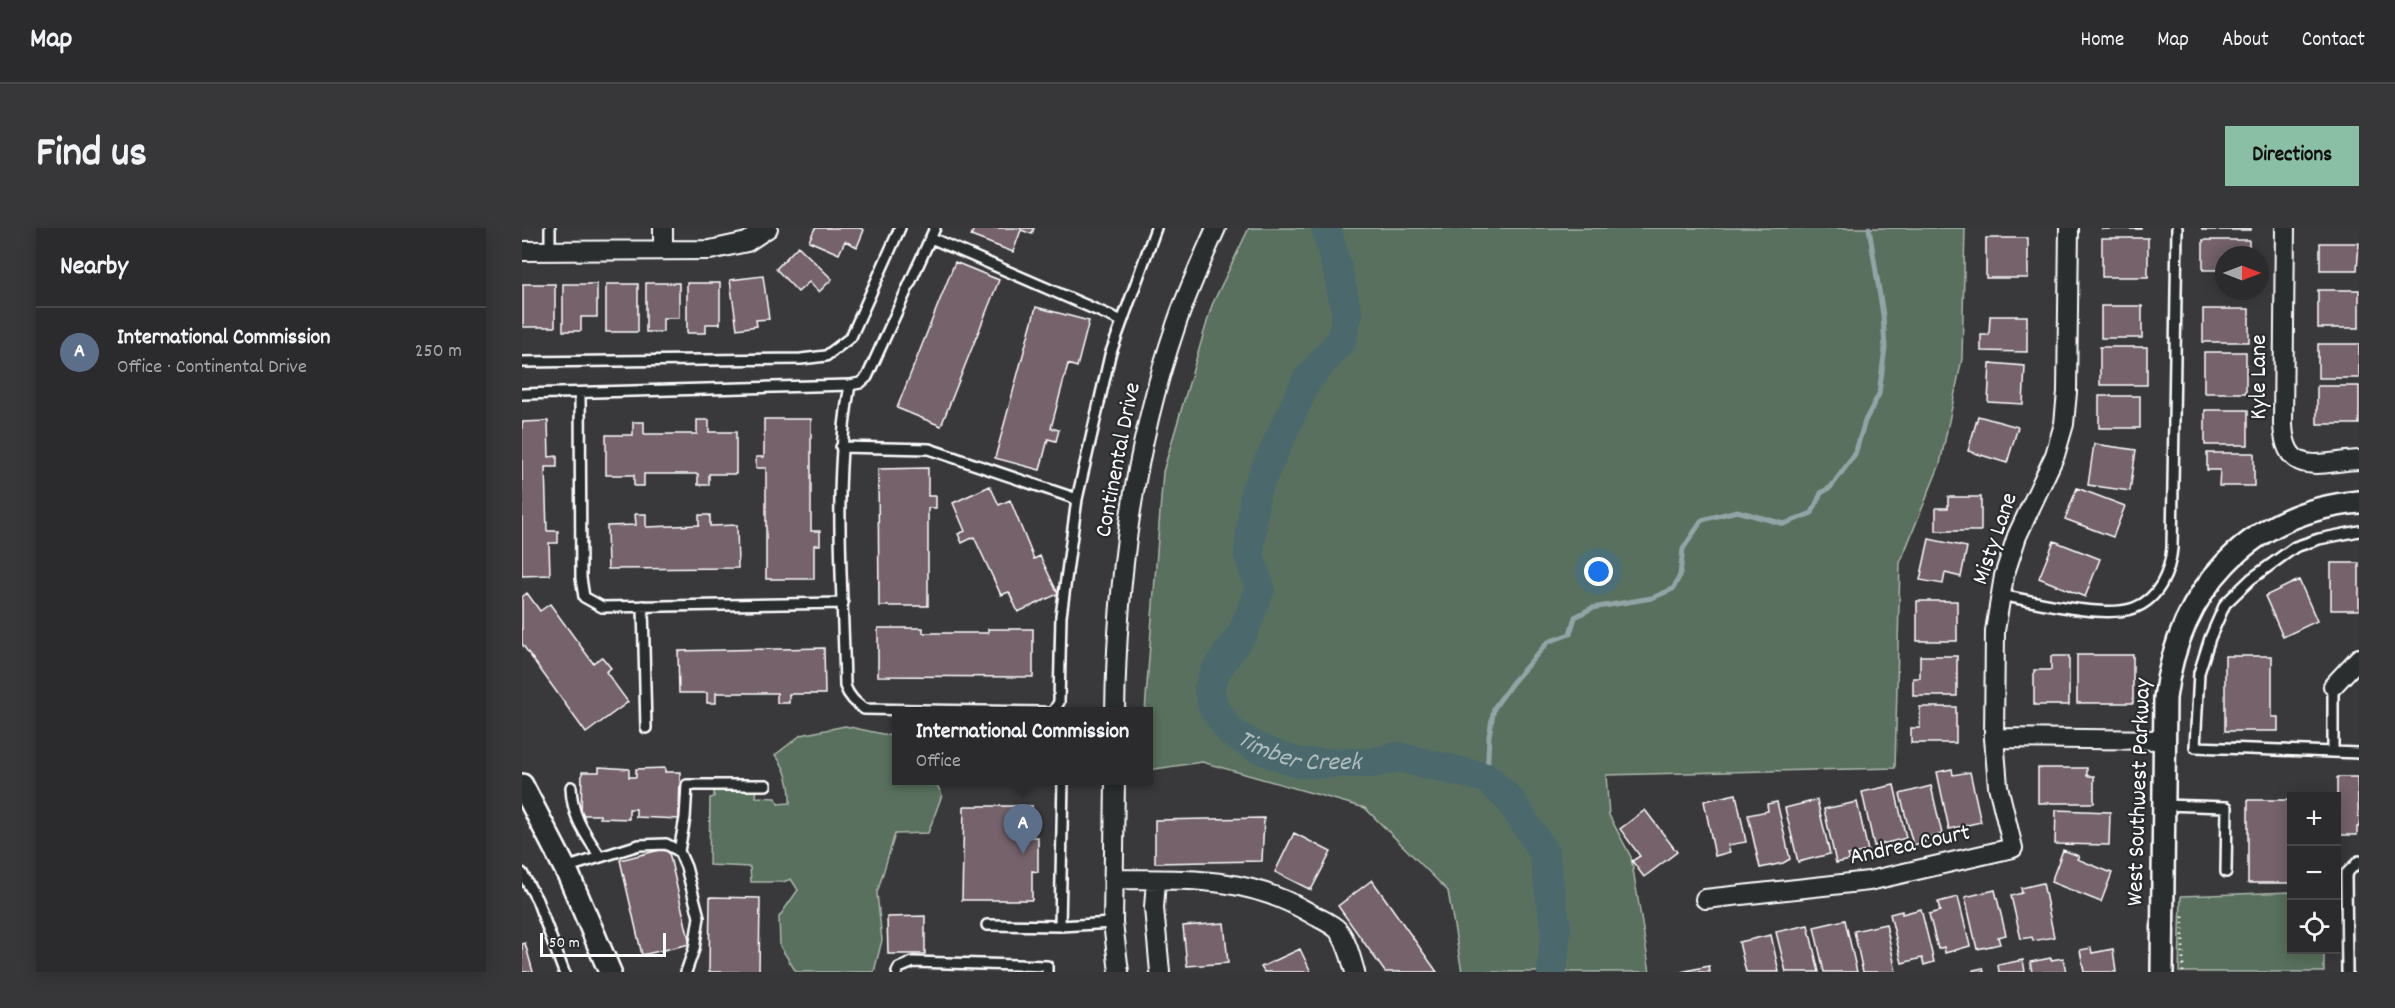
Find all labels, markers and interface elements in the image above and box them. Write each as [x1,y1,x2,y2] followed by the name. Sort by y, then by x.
[30,21,72,61] text: Map
[2080,26,2124,56] text: Home
[2157,26,2189,56] text: Map
[2222,26,2269,56] text: About
[2302,26,2365,56] text: Contact
[36,126,147,186] text: Find us
[2225,126,2359,186] button: Directions
[2215,246,2269,300] north arrow
[60,249,128,286] text: Nearby
[117,323,331,354] text: International Commission
[2243,334,2277,420] street label: Kyle Lane
[74,338,85,366] text: A
[415,338,462,366] text: 250 m
[117,354,307,382] text: Office · Continental Drive
[1087,380,1151,540] street label: Continental Drive
[1964,488,2028,590] street label: Misty Lane
[1584,557,1613,586] your location
[2119,676,2161,907] street label: West Southwest Parkway
[892,707,1153,785] popup
[916,717,1129,748] text: International Commission
[1230,721,1363,782] water label: Timber Creek
[916,748,961,776] text: Office
[2287,792,2341,954] map controls
[2287,792,2341,846] button: +
[1004,804,1042,854] pin: A
[1847,817,1973,875] street label: Andrea Court
[2287,846,2341,900] button: −
[2287,900,2341,954] button: locate
[540,930,666,958] scale bar
[549,932,580,955] text: 50 m

